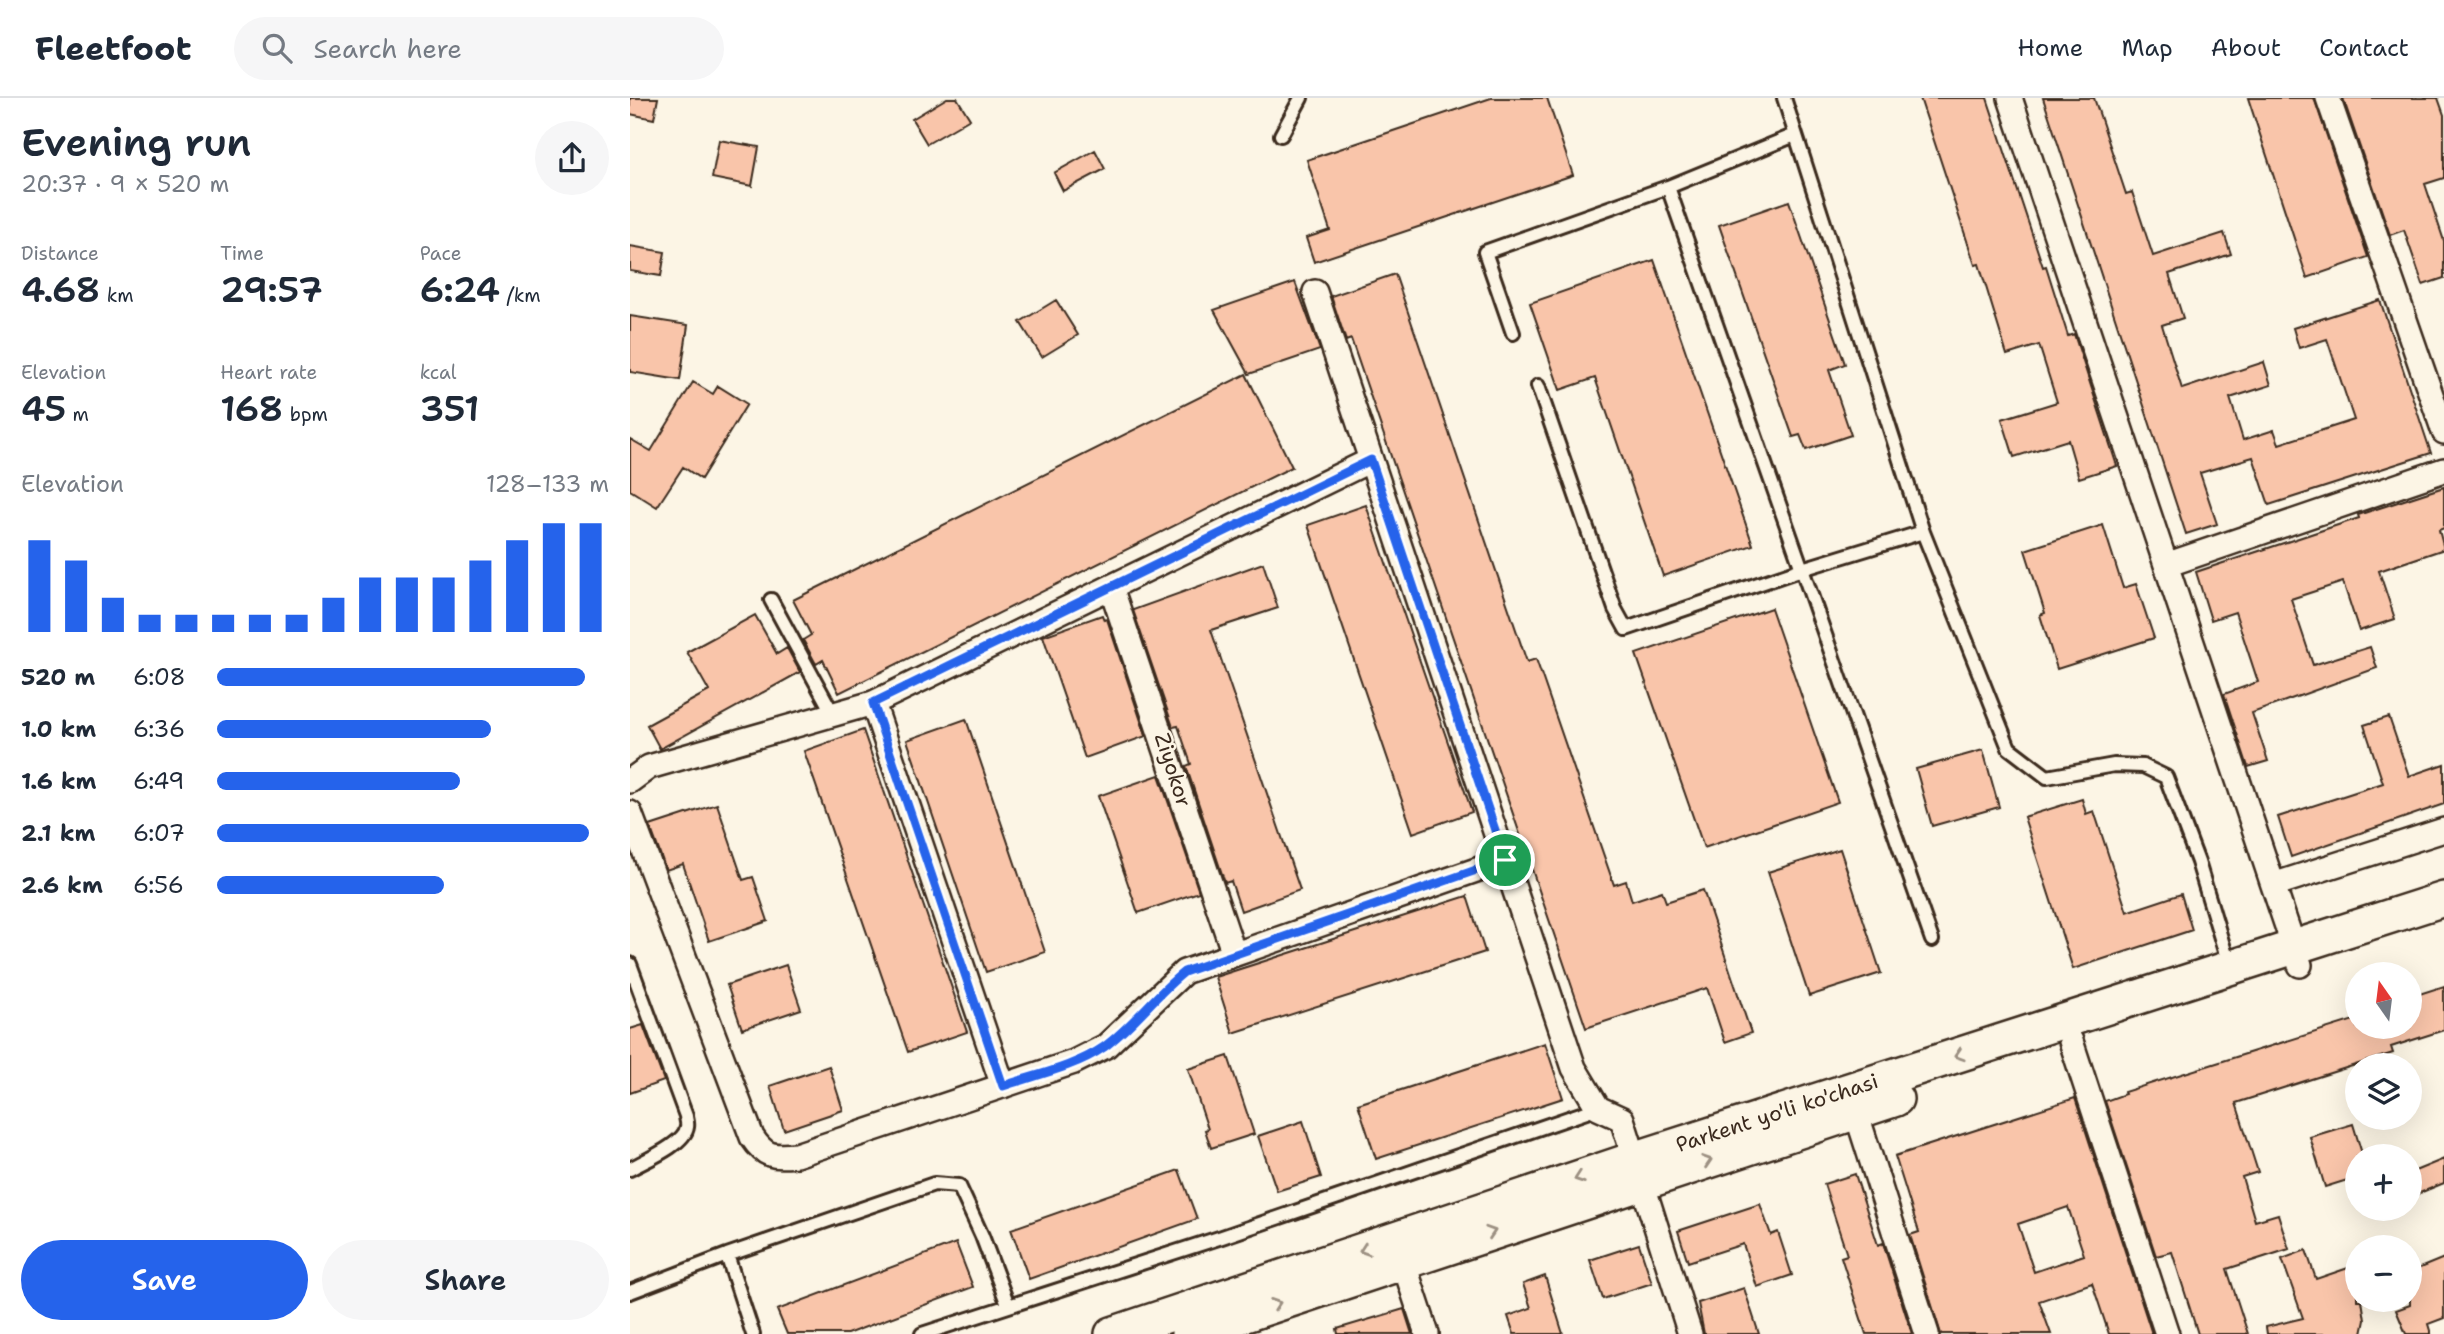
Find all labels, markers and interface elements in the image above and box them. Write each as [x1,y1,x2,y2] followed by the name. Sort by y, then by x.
[234,17,724,80] search box
[35,26,192,71] text: Fleetfoot
[258,29,296,67] icon: search
[314,31,462,66] text: Search here
[2017,32,2083,64] text: Home
[2121,32,2173,64] text: Map
[2211,32,2281,64] text: About
[2319,32,2409,64] text: Contact
[21,117,251,168] text: Evening run
[535,121,609,195] button: share
[21,169,229,199] text: 20:37 · 9 × 520 m
[21,241,99,266] text: Distance
[220,241,264,266] text: Time
[420,241,461,266] text: Pace
[21,266,100,313] text: 4.68
[220,266,323,313] text: 29:57
[420,266,500,313] text: 6:24
[100,283,134,308] text: km
[500,283,541,308] text: /km
[21,360,106,385] text: Elevation
[220,360,317,385] text: Heart rate
[420,360,457,385] text: kcal
[21,385,66,432] text: 45
[220,385,283,432] text: 168
[420,385,479,432] text: 351
[66,402,89,427] text: m
[283,402,328,427] text: bpm
[21,469,124,499] text: Elevation
[486,469,609,499] text: 128–133 m
[21,662,95,692] text: 520 m
[133,662,186,692] text: 6:08
[21,714,96,744] text: 1.0 km
[133,714,185,744] text: 6:36
[1148,729,1198,811] street label: Ziyokor
[21,766,96,796] text: 1.6 km
[133,766,184,796] text: 6:49
[21,818,95,848] text: 2.1 km
[133,818,185,848] text: 6:07
[1475,830,1535,890] pin
[1486,841,1524,879] icon: arrive
[21,870,103,900] text: 2.6 km
[133,870,184,900] text: 6:56
[2345,962,2422,1040] north arrow
[2345,962,2422,1312] map controls
[1953,1047,1966,1061] one-way arrow
[2345,1053,2422,1130] button: layers
[1672,1067,1882,1159] street label: Parkent yo'li ko'chasi
[2345,1144,2422,1221] button: +
[1701,1155,1713,1169] one-way arrow
[1574,1169,1586,1184] one-way arrow
[1485,1226,1497,1240] one-way arrow
[2345,1235,2422,1312] button: −
[21,1240,308,1320] button: Save
[322,1240,609,1320] button: Share
[1358,1242,1370,1256] one-way arrow
[1269,1298,1281,1312] one-way arrow

